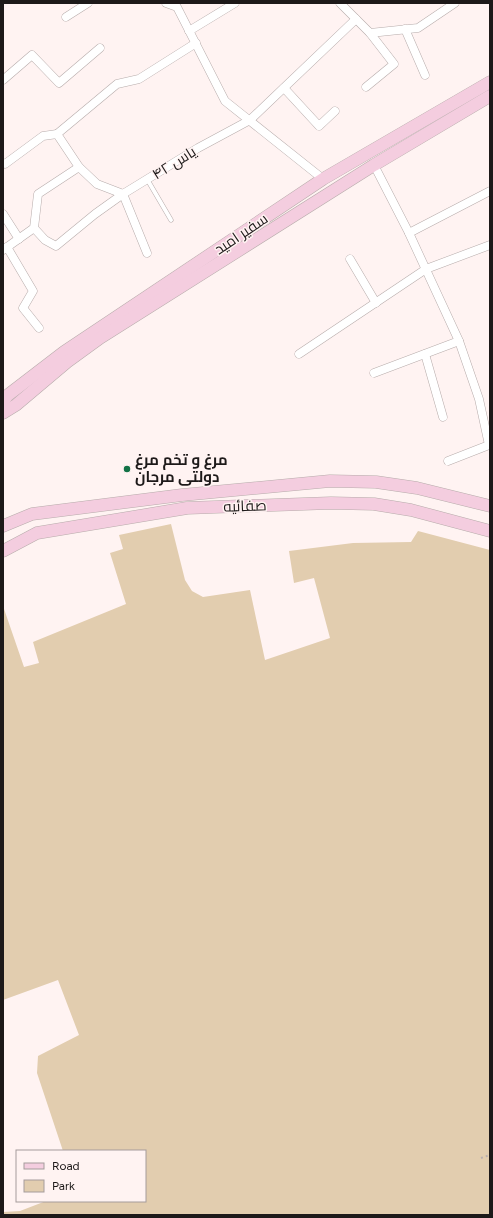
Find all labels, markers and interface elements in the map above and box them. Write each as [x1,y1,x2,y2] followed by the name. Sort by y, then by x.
[149,143,200,184] street label: یاس ۴۲
[211,210,271,258] street label: سفیر امید
[135,451,228,486] place label: مرغ و تخم مرغ دولتی مرجان
[122,464,132,474] marker: مرغ و تخم مرغ دولتی مرجان
[223,496,267,516] street label: صفائیه
[16,1150,146,1202] legend
[52,1159,80,1173] text: Road
[52,1179,75,1193] text: Park

